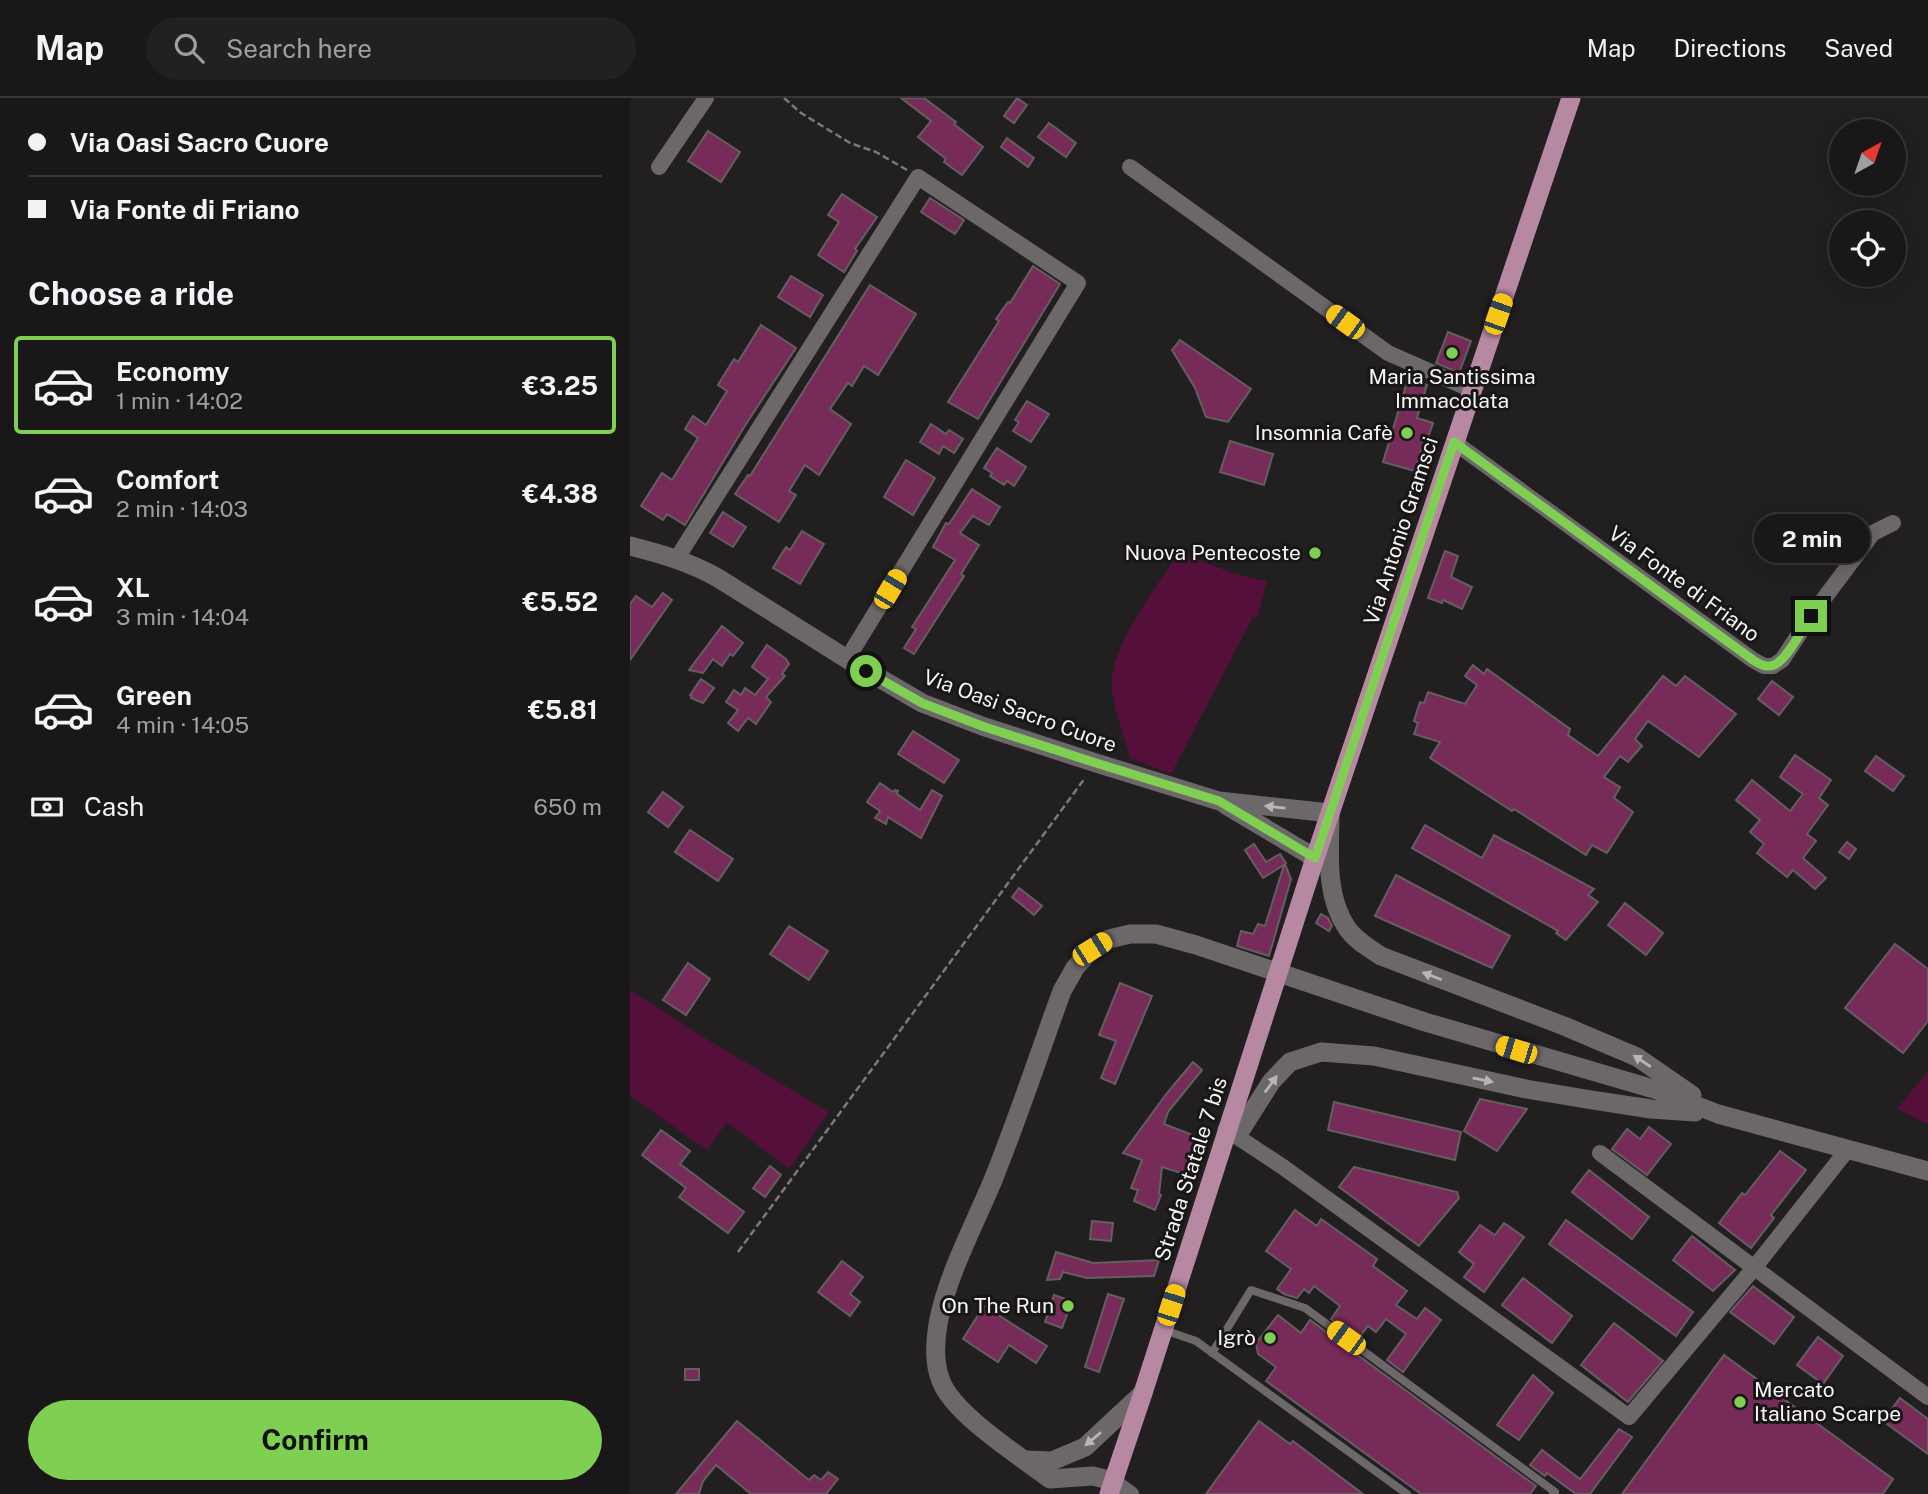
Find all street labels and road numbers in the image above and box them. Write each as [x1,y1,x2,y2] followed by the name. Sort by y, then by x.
[1358,434,1443,628] street label: Via Antonio Gramsci
[1604,520,1765,647] street label: Via Fonte di Friano
[920,664,1120,757] street label: Via Oasi Sacro Cuore
[1149,1074,1232,1264] street label: Strada Statale 7 bis

